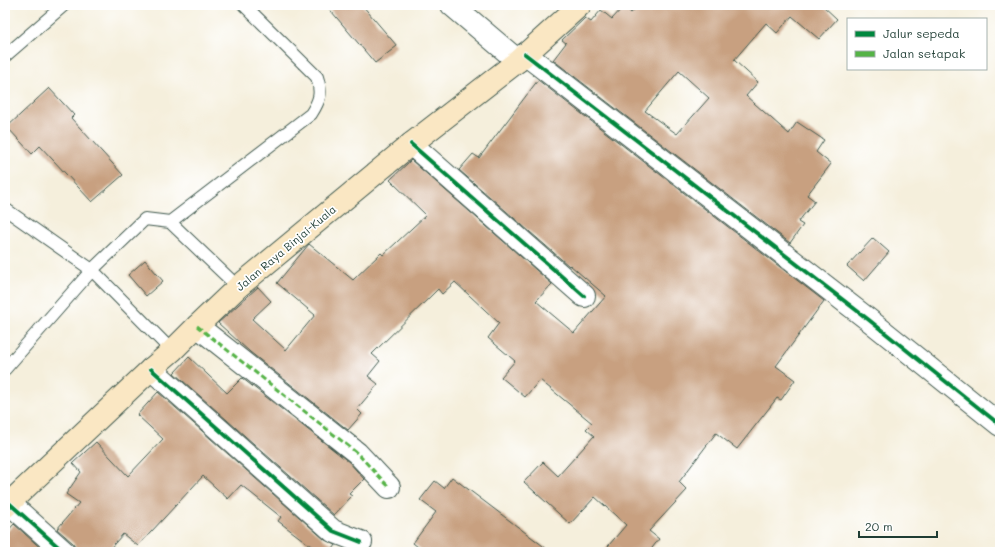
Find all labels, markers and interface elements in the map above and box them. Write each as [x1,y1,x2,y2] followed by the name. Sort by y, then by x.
[847,18,987,70] legend
[883,25,960,41] text: Jalur sepeda
[883,45,965,61] text: Jalan setapak
[233,201,339,294] street label: Jalan Raya Binjai-Kuala
[859,513,937,539] scale bar
[865,518,893,534] text: 20 m

